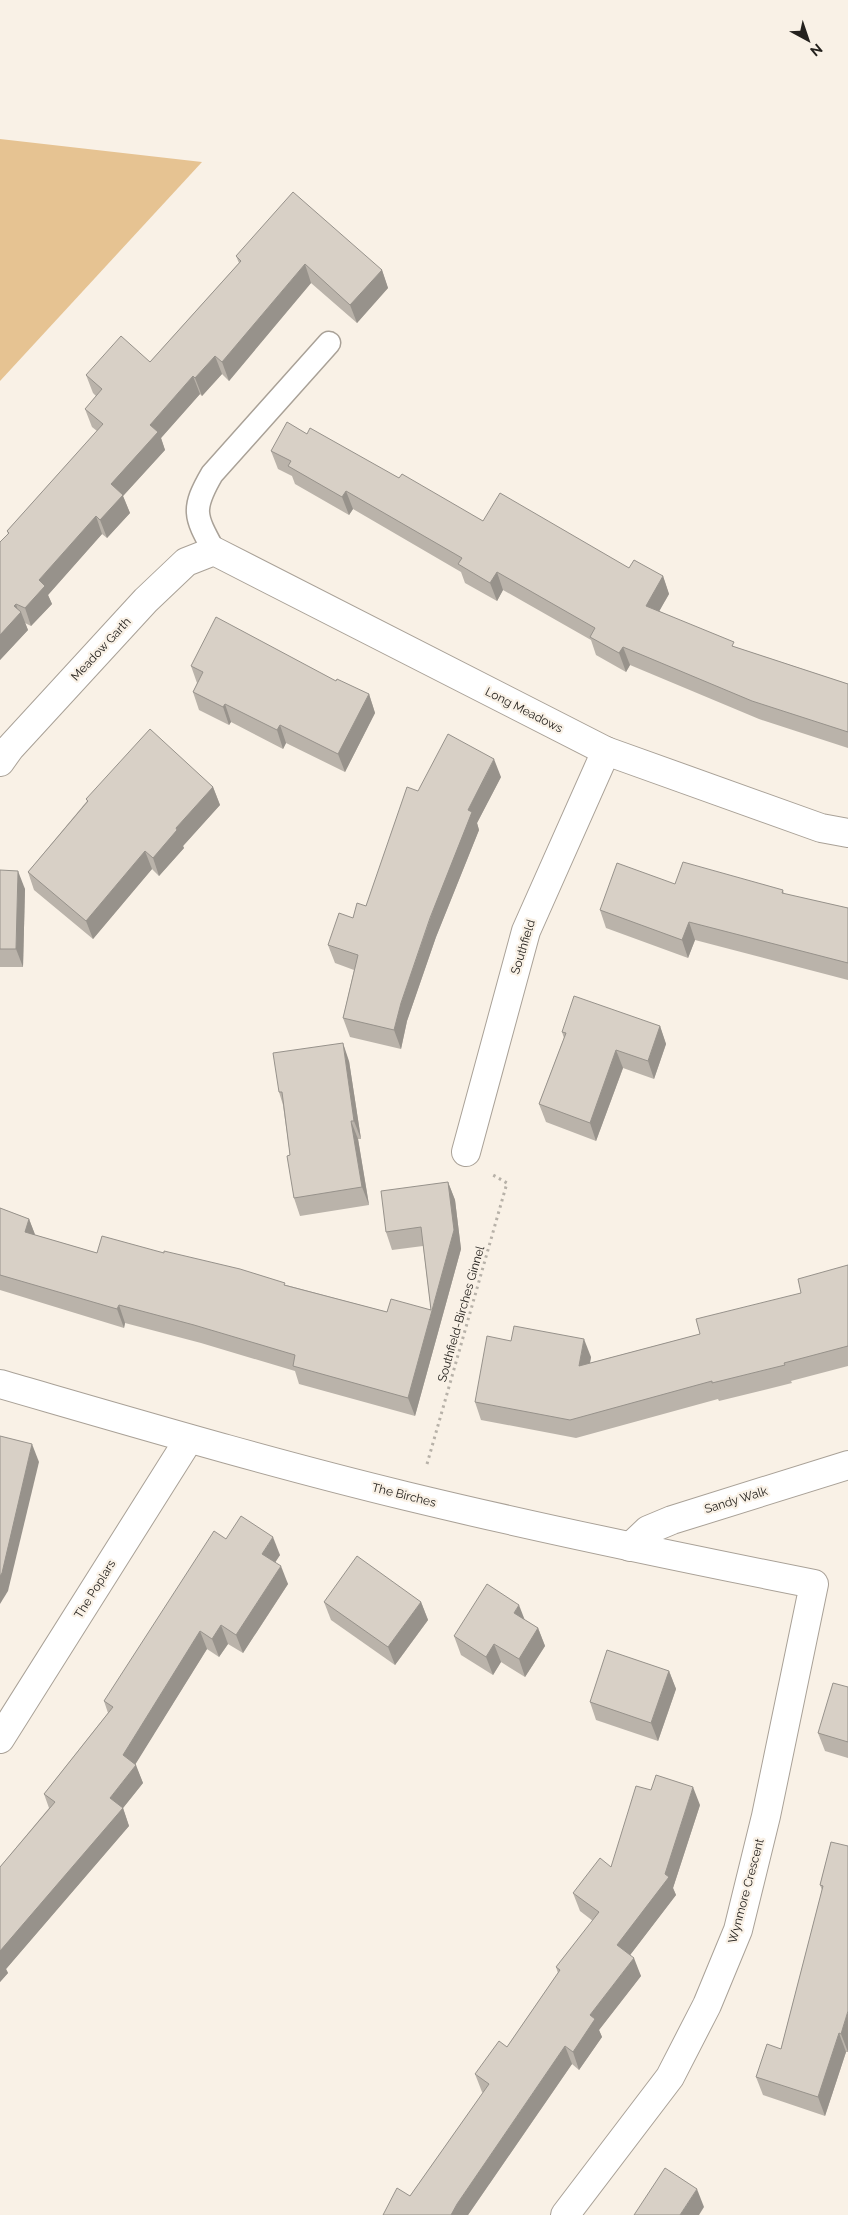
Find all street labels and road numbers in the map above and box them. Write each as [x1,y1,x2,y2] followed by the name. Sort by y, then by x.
[68,615,134,683] street label: Meadow Garth
[483,684,565,736] street label: Long Meadows
[508,918,538,976] street label: Southfield
[435,1244,487,1384] street label: Southfield-Birches Ginnel
[371,1480,438,1510] street label: The Birches
[703,1484,770,1516] street label: Sandy Walk
[72,1557,119,1621] street label: The Poplars
[725,1837,767,1945] street label: Wynmore Crescent

